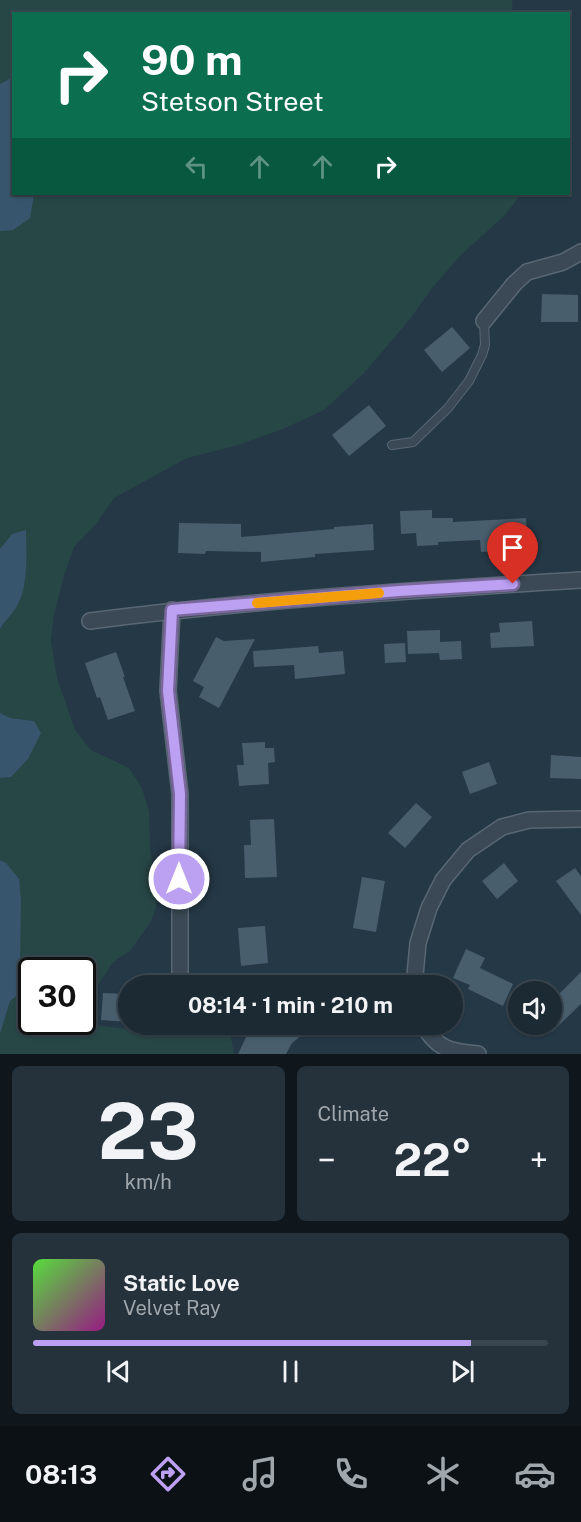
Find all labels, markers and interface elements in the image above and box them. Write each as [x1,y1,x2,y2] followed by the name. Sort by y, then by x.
[141,35,243,84] text: 90 m
[42,36,120,114] icon: right
[141,85,324,117] text: Stetson Street
[180,150,213,183] icon: left
[243,150,276,183] icon: ahead
[306,150,339,183] icon: ahead
[369,150,402,183] icon: right
[487,522,538,584] pin
[496,531,529,564] icon: arrive
[147,847,211,911] position arrow
[18,957,96,1035] speed limit sign: 30
[508,981,562,1035] map controls
[508,981,562,1035] button: sound
[188,992,393,1018] text: 08:14 · 1 min · 210 m
[98,1085,199,1177] text: 23
[318,1102,389,1126] text: Climate
[394,1133,472,1186] text: 22°
[318,1141,336,1179] text: −
[530,1141,548,1179] text: +
[125,1170,172,1194] text: km/h
[123,1270,240,1296] text: Static Love
[123,1296,221,1320] text: Velvet Ray
[102,1355,135,1388] icon: previous
[274,1355,307,1388] icon: pause
[446,1355,479,1388] icon: next
[147,1453,189,1495] icon: directions
[239,1453,281,1495] icon: music
[330,1453,372,1495] icon: phone
[422,1453,464,1495] icon: climate
[514,1453,556,1495] icon: car
[25,1458,97,1490] text: 08:13

